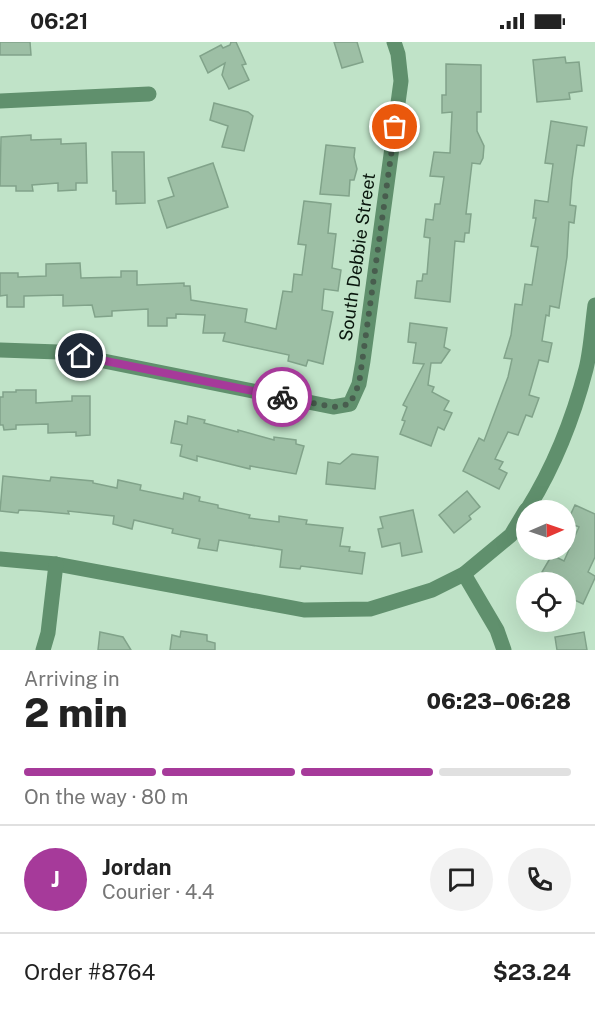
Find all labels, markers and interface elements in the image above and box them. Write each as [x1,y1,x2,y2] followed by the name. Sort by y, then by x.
[30,8,88,34] text: 06:21
[369,101,420,152] pin
[378,110,411,143] icon: bag
[335,171,379,343] street label: South Debbie Street
[55,330,106,381] pin
[64,339,97,372] icon: home
[252,367,312,427] courier
[266,381,299,414] icon: bike
[516,500,576,560] north arrow
[516,500,576,632] map controls
[516,572,576,632] button: locate
[24,667,119,691] text: Arriving in
[427,688,571,714] text: 06:23–06:28
[24,690,128,736] text: 2 min
[24,785,188,809] text: On the way · 80 m
[430,848,493,911] button: chat
[508,848,571,911] button: phone
[102,854,171,880] text: Jordan
[51,866,60,892] text: J
[102,880,214,904] text: Courier · 4.4
[24,959,155,985] text: Order #8764
[493,959,571,985] text: $23.24

